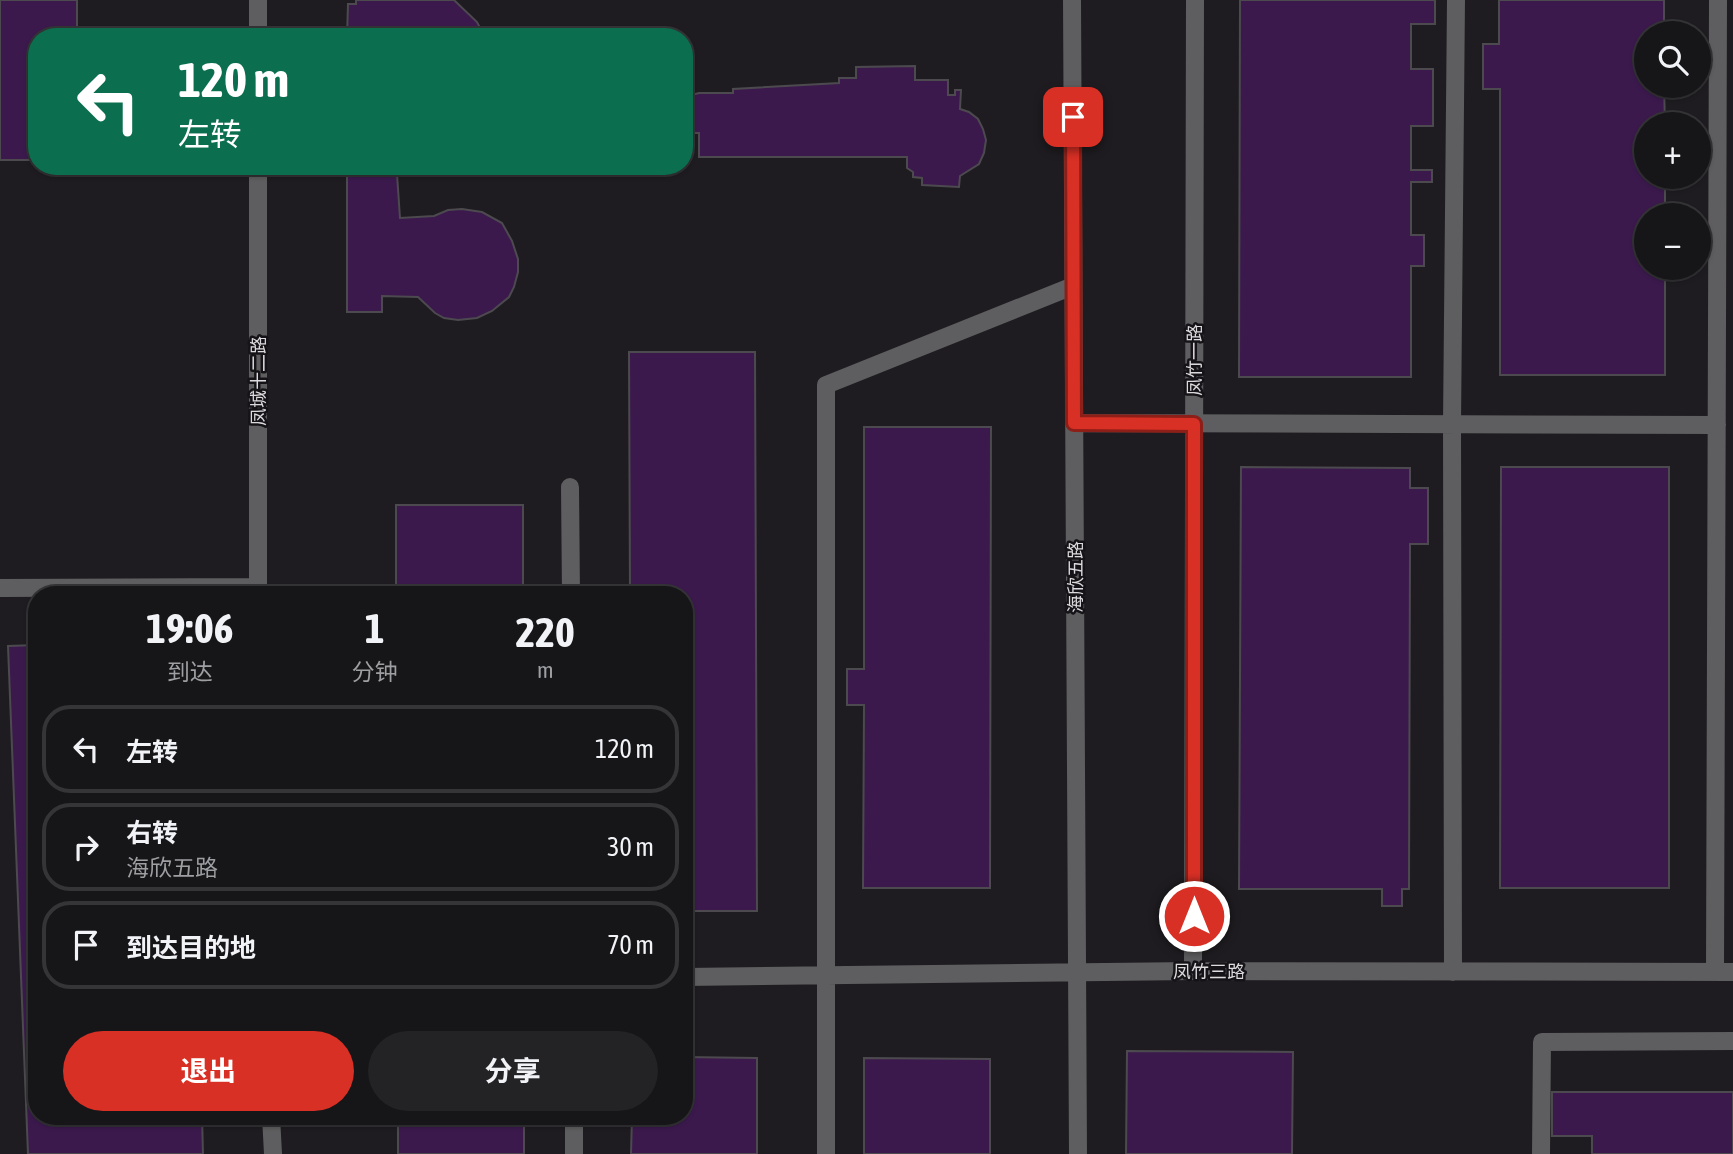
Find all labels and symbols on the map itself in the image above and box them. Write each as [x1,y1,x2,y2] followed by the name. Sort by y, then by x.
[1043,87,1103,147] pin
[1184,324,1205,396] street label: 凤竹一路
[248,336,269,426] street label: 凤城十二路
[1065,541,1086,613] street label: 海欣五路
[1157,879,1231,953] position arrow
[1173,961,1245,982] street label: 凤竹三路

